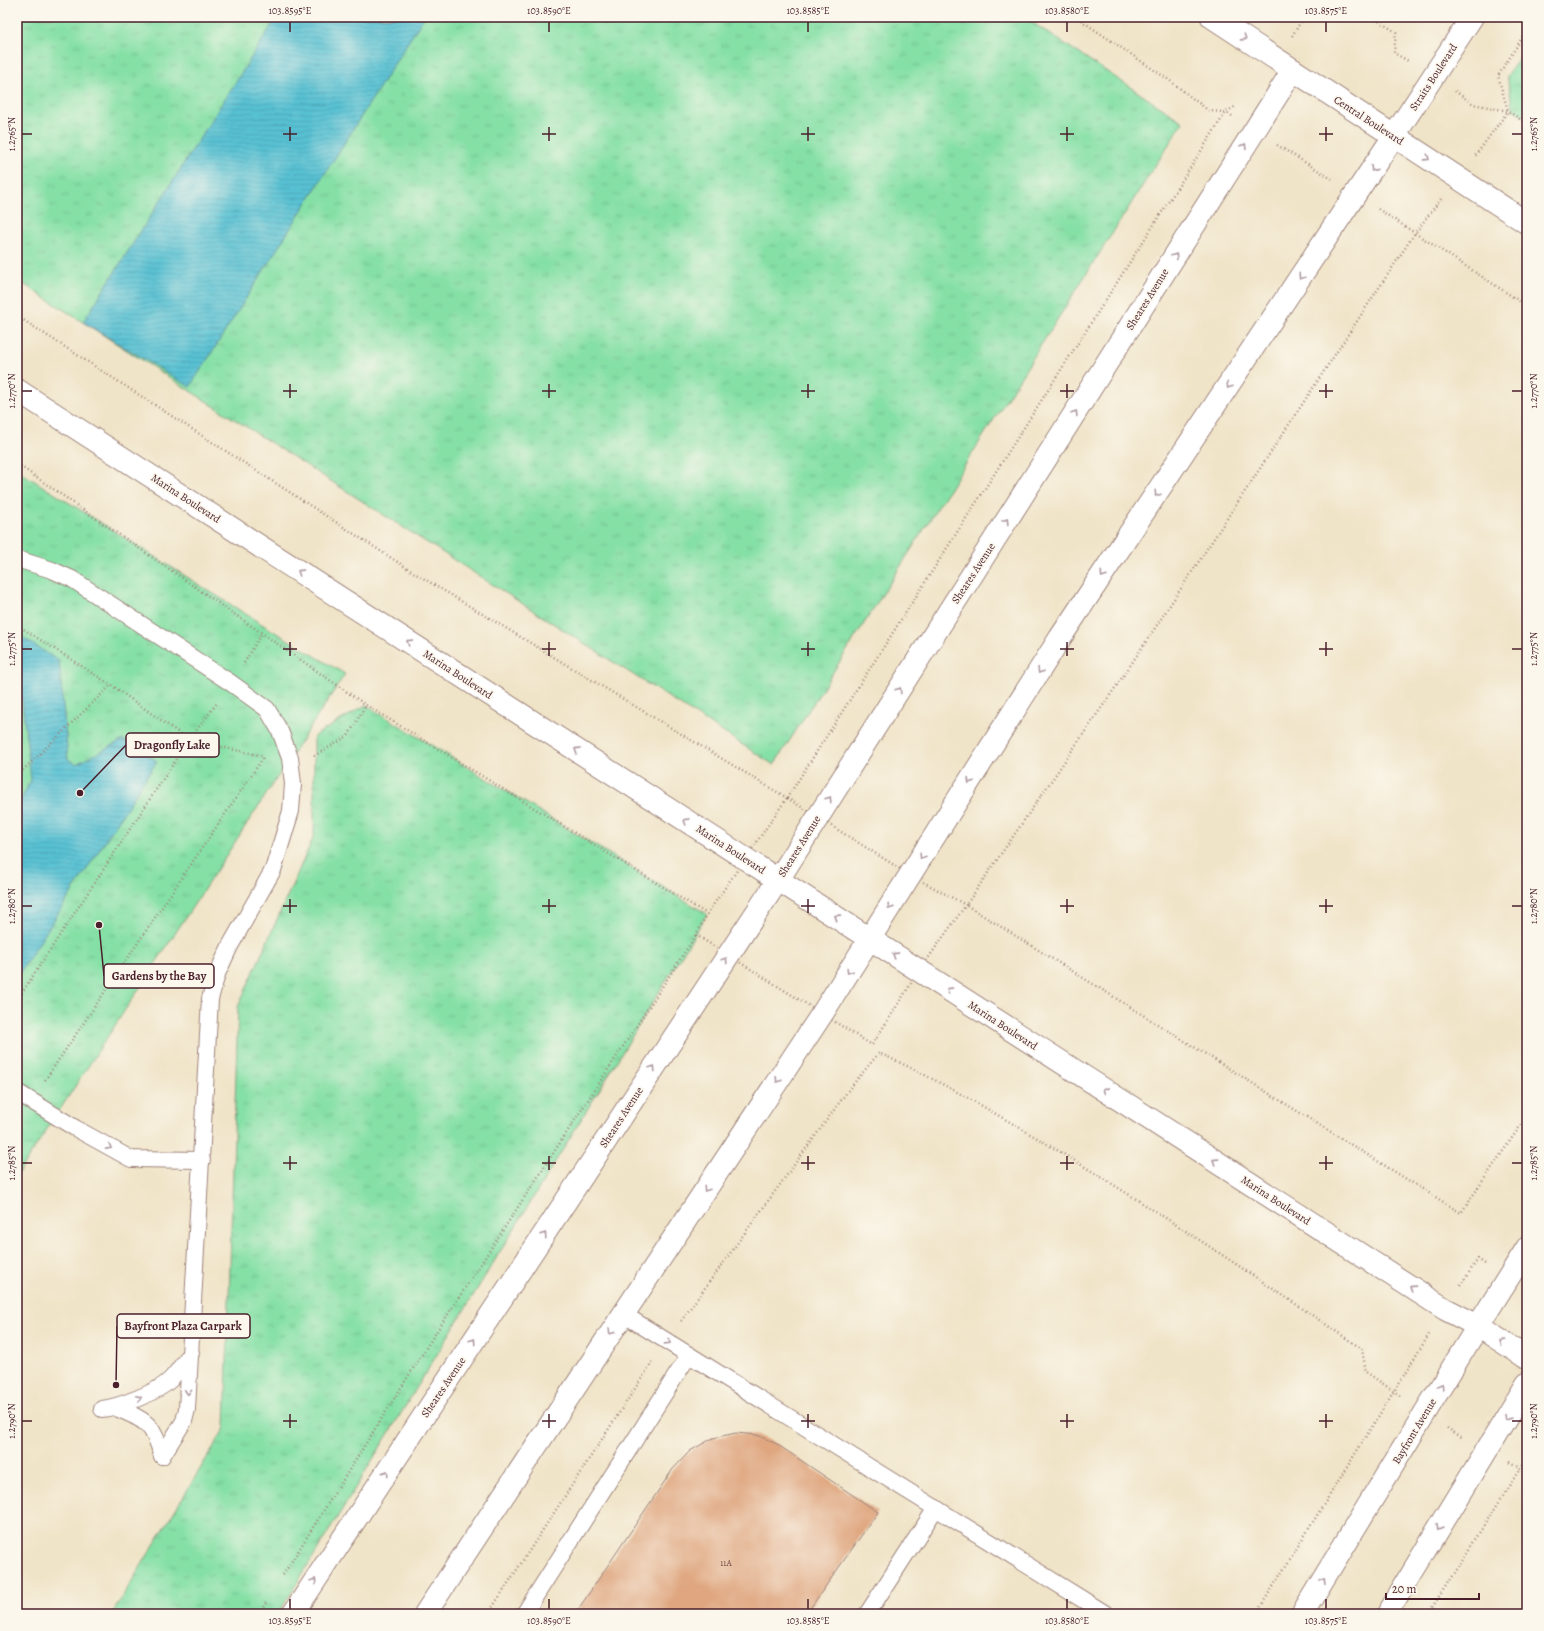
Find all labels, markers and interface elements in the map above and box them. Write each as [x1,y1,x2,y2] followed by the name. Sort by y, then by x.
[269,4,312,17] text: 103.8595°E
[527,4,571,17] text: 103.8590°E
[786,4,830,17] text: 103.8585°E
[1045,4,1089,17] text: 103.8580°E
[1305,4,1347,17] text: 103.8575°E
[1240,33,1247,41] one-way arrow
[1406,41,1461,114] street label: Straits Boulevard
[1331,92,1407,149] street label: Central Boulevard
[5,117,18,151] text: 1.2765°N
[1527,117,1540,151] text: 1.2765°N
[1239,143,1247,150] one-way arrow
[1423,153,1430,161] one-way arrow
[1370,165,1377,172] one-way arrow
[1170,253,1177,260] one-way arrow
[1123,266,1172,333] street label: Sheares Avenue
[1298,273,1306,280] one-way arrow
[5,373,18,409] text: 1.2770°N
[1527,373,1540,409] text: 1.2770°N
[1227,381,1234,388] one-way arrow
[1070,410,1078,417] one-way arrow
[148,470,224,527] street label: Marina Boulevard
[1154,490,1162,497] one-way arrow
[1002,518,1009,525] one-way arrow
[948,540,999,607] street label: Sheares Avenue
[297,569,304,576] one-way arrow
[1100,571,1108,578] one-way arrow
[5,632,18,666] text: 1.2775°N
[1527,632,1540,666] text: 1.2775°N
[406,639,413,647] one-way arrow
[420,646,496,703] street label: Marina Boulevard
[1037,667,1044,674] one-way arrow
[894,687,901,694] one-way arrow
[126,733,219,757] callout: Dragonfly Lake
[134,737,211,753] text: Dragonfly Lake
[574,748,581,755] one-way arrow
[968,777,975,784] one-way arrow
[824,796,832,803] one-way arrow
[775,813,824,880] street label: Sheares Avenue
[683,818,690,826] one-way arrow
[693,821,769,878] street label: Marina Boulevard
[919,853,927,860] one-way arrow
[5,888,18,924] text: 1.2780°N
[1527,888,1540,924] text: 1.2780°N
[887,903,895,910] one-way arrow
[834,915,841,922] one-way arrow
[892,952,899,959] one-way arrow
[720,957,727,964] one-way arrow
[104,964,214,988] callout: Gardens by the Bay
[846,967,854,974] one-way arrow
[112,968,207,984] text: Gardens by the Bay
[946,987,953,995] one-way arrow
[965,997,1041,1054] street label: Marina Boulevard
[649,1065,656,1072] one-way arrow
[775,1076,783,1083] one-way arrow
[596,1084,647,1151] street label: Sheares Avenue
[1102,1088,1109,1095] one-way arrow
[105,1142,112,1149] one-way arrow
[5,1146,18,1180] text: 1.2785°N
[1527,1146,1540,1180] text: 1.2785°N
[1212,1158,1219,1166] one-way arrow
[1238,1172,1314,1229] street label: Marina Boulevard
[704,1184,711,1191] one-way arrow
[539,1232,546,1239] one-way arrow
[1409,1285,1416,1293] one-way arrow
[117,1314,250,1338] callout: Bayfront Plaza Carpark
[124,1318,242,1334] text: Bayfront Plaza Carpark
[608,1328,616,1335] one-way arrow
[664,1337,671,1345] one-way arrow
[469,1339,476,1346] one-way arrow
[1499,1339,1506,1347] one-way arrow
[418,1354,469,1421] street label: Sheares Avenue
[1437,1383,1444,1390] one-way arrow
[184,1389,193,1395] one-way arrow
[135,1395,142,1402] one-way arrow
[1389,1396,1440,1467] street label: Bayfront Avenue
[5,1403,18,1439] text: 1.2790°N
[1527,1403,1540,1439] text: 1.2790°N
[1504,1413,1511,1420] one-way arrow
[381,1470,389,1477] one-way arrow
[1437,1524,1444,1531] one-way arrow
[720,1557,732,1569] house number: 11A
[1386,1575,1479,1601] scale bar
[1318,1578,1325,1585] one-way arrow
[309,1579,316,1586] one-way arrow
[1392,1581,1416,1597] text: 20 m
[269,1614,312,1627] text: 103.8595°E
[527,1614,571,1627] text: 103.8590°E
[786,1614,830,1627] text: 103.8585°E
[1045,1614,1089,1627] text: 103.8580°E
[1305,1614,1347,1627] text: 103.8575°E

